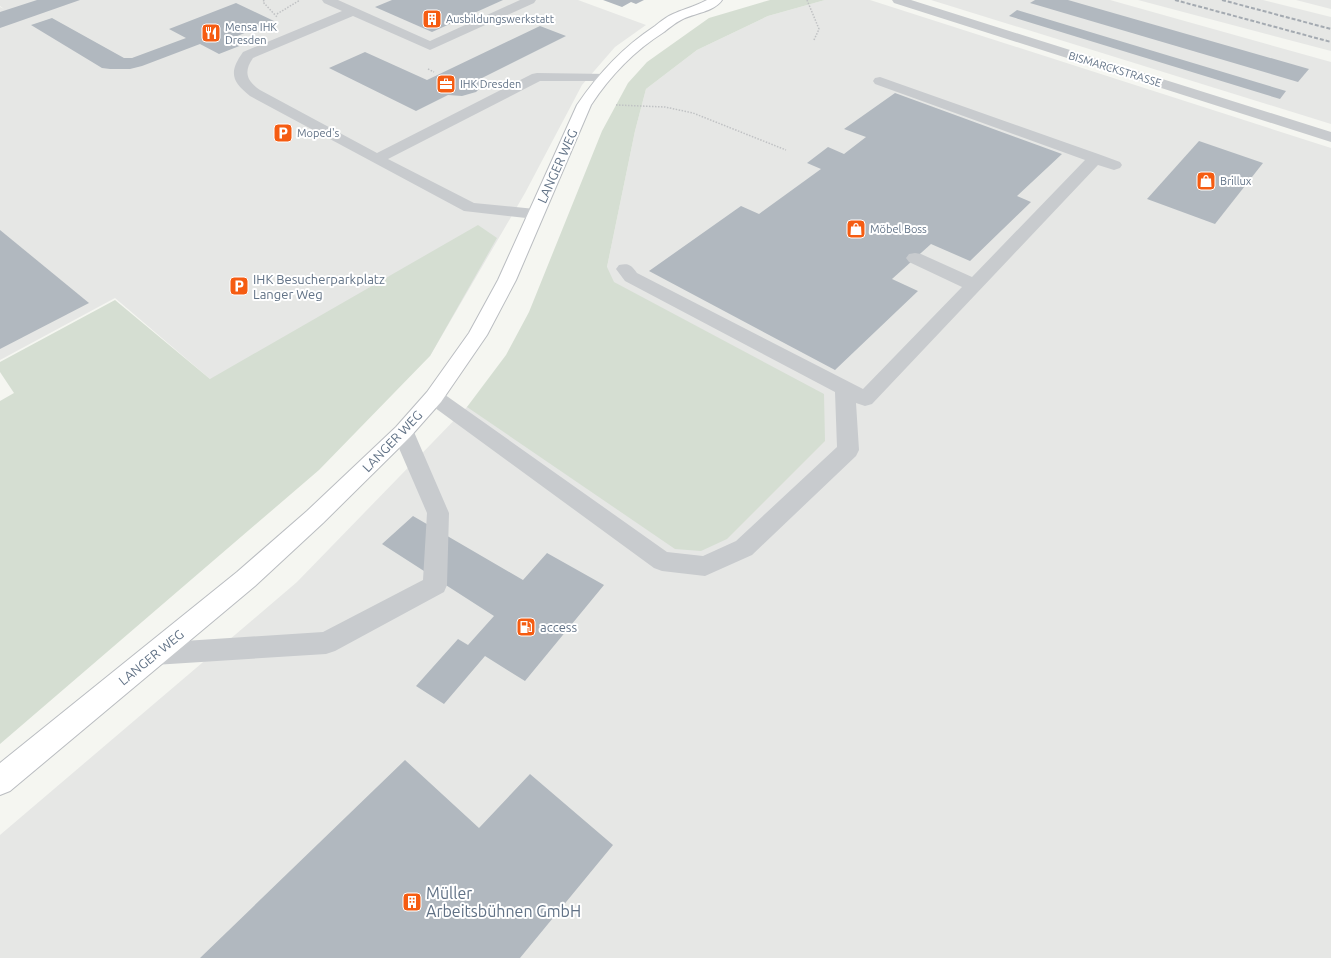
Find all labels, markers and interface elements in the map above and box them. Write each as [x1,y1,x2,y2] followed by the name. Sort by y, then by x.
[421,8,443,30] building icon: Ausbildungswerkstatt
[446,13,555,25] place label: Ausbildungswerkstatt
[225,21,277,46] place label: Mensa IHK Dresden
[200,22,222,44] restaurant icon: Mensa IHK Dresden
[1067,49,1163,89] street label: BISMARCKSTRASSE
[435,73,457,95] office icon: IHK Dresden
[460,78,521,90] place label: IHK Dresden
[272,122,294,144] parking icon: Moped's
[297,127,340,139] place label: Moped's
[534,127,580,205] street label: LANGER WEG
[1195,170,1217,192] shop icon: Brillux
[1220,175,1252,187] place label: Brillux
[845,218,867,240] shop icon: Möbel Boss
[870,223,927,235] place label: Möbel Boss
[253,272,385,301] place label: IHK Besucherparkplatz Langer Weg
[228,275,250,297] parking icon: IHK Besucherparkplatz Langer Weg
[359,408,425,474] street label: LANGER WEG
[515,616,537,638] fuel station icon: access
[540,620,578,634] place label: access
[116,627,186,687] street label: LANGER WEG
[426,884,581,920] place label: Müller Arbeitsbühnen GmbH
[401,891,423,913] building icon: Müller Arbeitsbühnen GmbH

